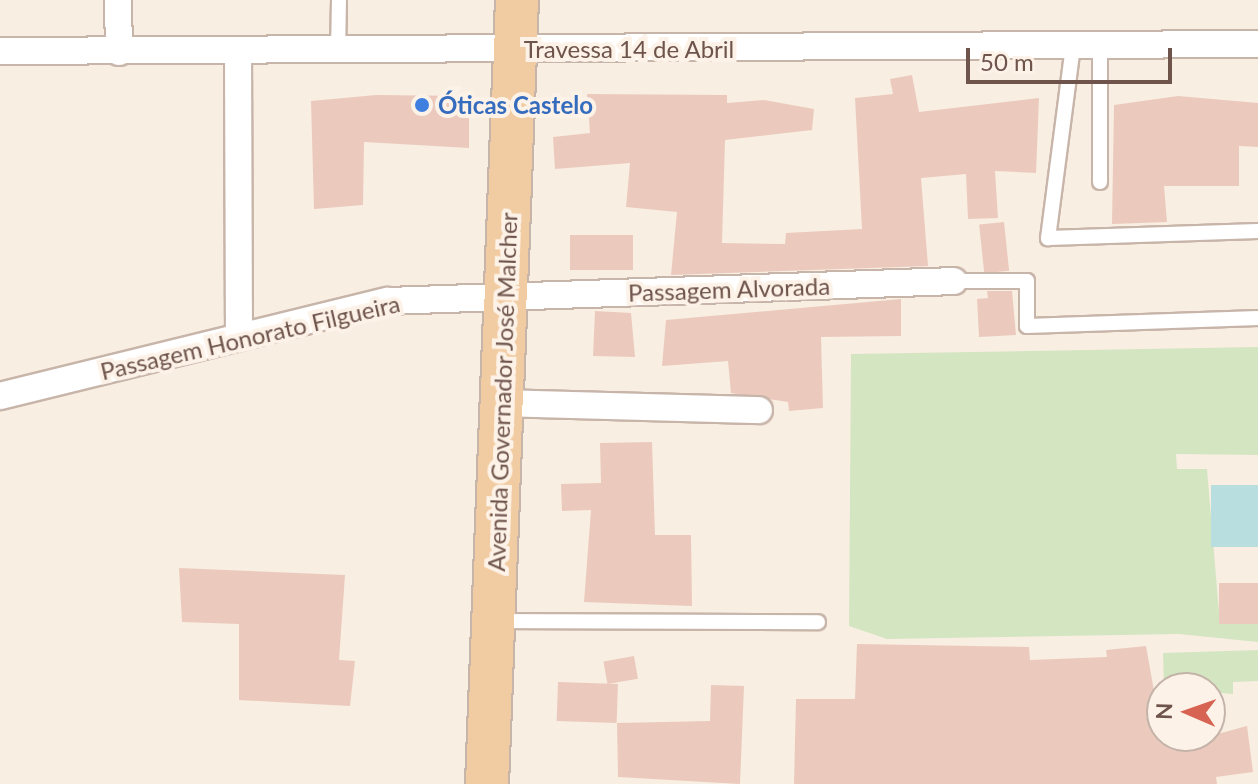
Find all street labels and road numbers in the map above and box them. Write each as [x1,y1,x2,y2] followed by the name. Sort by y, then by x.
[523,35,735,63] street label: Travessa 14 de Abril
[481,211,523,573] street label: Avenida Governador José Malcher
[627,271,831,307] street label: Passagem Alvorada
[97,289,403,385] street label: Passagem Honorato Filgueira

